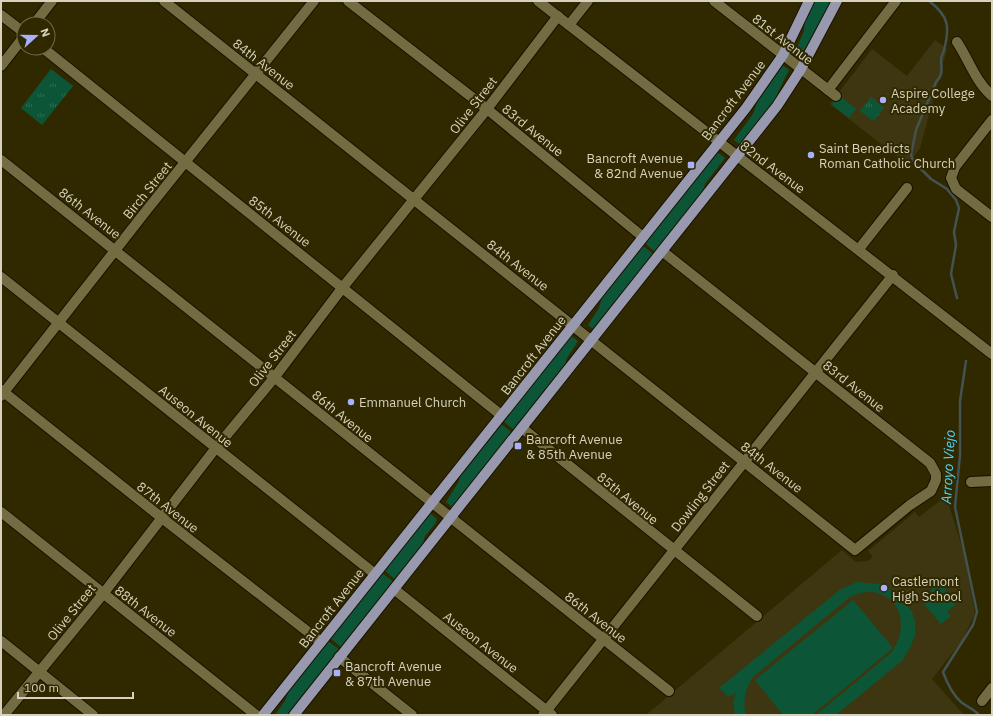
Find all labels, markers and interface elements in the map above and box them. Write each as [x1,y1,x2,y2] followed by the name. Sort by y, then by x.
[749,10,817,69] street label: 81st Avenue
[16,16,56,56] north arrow
[37,26,53,39] text: N
[229,35,298,94] street label: 84th Avenue
[698,57,769,144] street label: Bancroft Avenue
[446,73,501,137] street label: Olive Street
[891,85,975,117] place label: Aspire College Academy
[878,95,888,105] marker: Aspire College Academy
[498,100,567,160] street label: 83rd Avenue
[737,137,809,197] street label: 82nd Avenue
[819,140,955,172] place label: Saint Benedicts Roman Catholic Church
[586,150,683,182] place label: Bancroft Avenue & 82nd Avenue
[806,150,816,160] marker: Saint Benedicts Roman Catholic Church
[119,158,176,223] street label: Birch Street
[686,160,696,170] marker: Bancroft Avenue & 82nd Avenue
[55,184,124,243] street label: 86th Avenue
[245,192,314,251] street label: 85th Avenue
[483,236,552,295] street label: 84th Avenue
[497,312,570,399] street label: Bancroft Avenue
[245,326,300,390] street label: Olive Street
[819,357,888,416] street label: 83rd Avenue
[155,381,236,451] street label: Auseon Avenue
[309,386,377,446] street label: 86th Avenue
[359,394,466,411] place label: Emmanuel Church
[346,397,356,407] marker: Emmanuel Church
[937,429,959,506] water label: Arroyo Viejo
[526,431,623,463] place label: Bancroft Avenue & 85th Avenue
[737,438,806,497] street label: 84th Avenue
[513,441,523,451] marker: Bancroft Avenue & 85th Avenue
[667,457,733,535] street label: Dowling Street
[594,468,662,528] street label: 85th Avenue
[133,478,202,537] street label: 87th Avenue
[295,565,368,652] street label: Bancroft Avenue
[892,573,962,605] place label: Castlemont High School
[43,580,99,644] street label: Olive Street
[111,582,180,641] street label: 88th Avenue
[879,583,889,593] marker: Castlemont High School
[561,588,630,647] street label: 86th Avenue
[440,608,522,677] street label: Auseon Avenue
[345,658,442,690] place label: Bancroft Avenue & 87th Avenue
[332,668,342,678] marker: Bancroft Avenue & 87th Avenue
[18,674,133,700] scale bar
[24,680,59,695] text: 100 m

